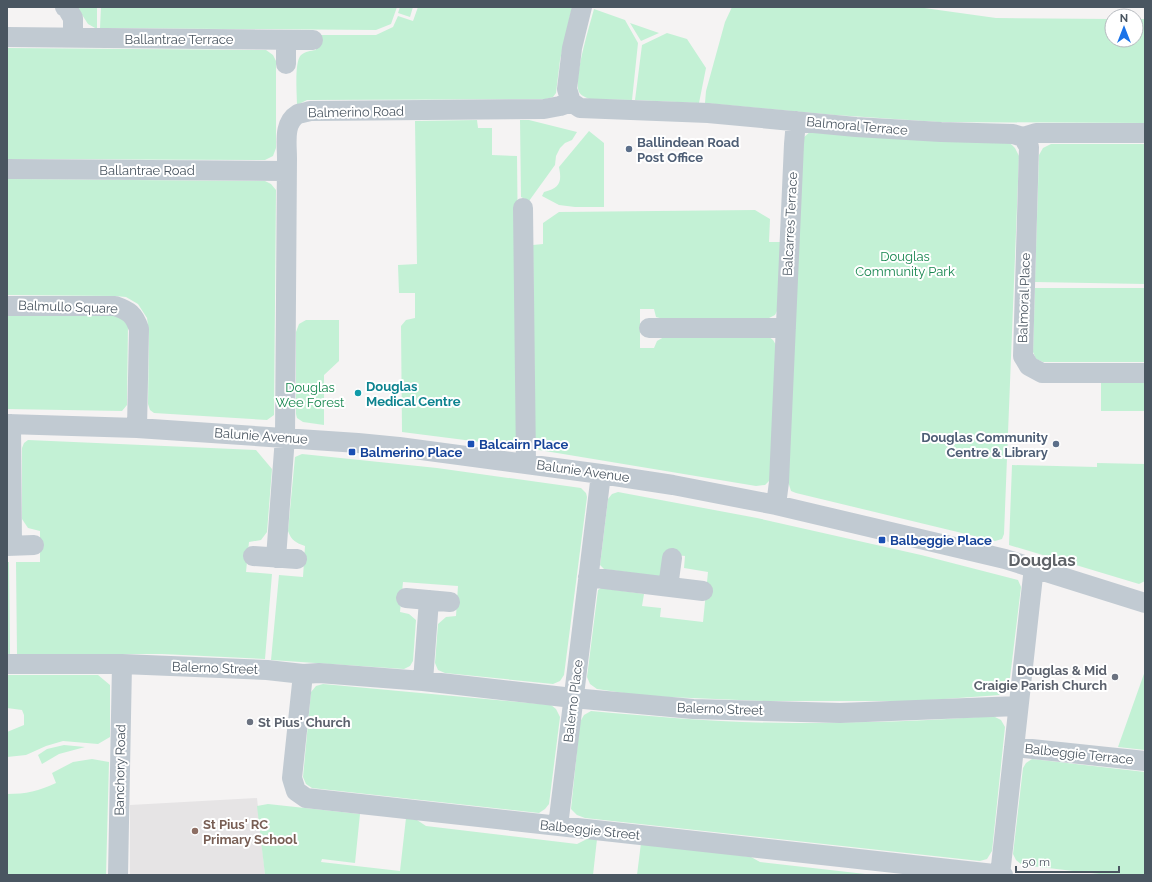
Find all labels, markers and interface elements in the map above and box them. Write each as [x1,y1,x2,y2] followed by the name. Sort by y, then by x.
[1104,8,1144,48] north arrow
[1120,12,1128,25] text: N
[125,32,234,47] street label: Ballantrae Terrace
[308,104,404,120] street label: Balmerino Road
[806,114,909,138] street label: Balmoral Terrace
[637,135,739,165] place label: Ballindean Road Post Office
[624,144,634,154] marker: Ballindean Road Post Office
[99,163,195,178] street label: Ballantrae Road
[780,171,800,276] street label: Balcarres Terrace
[855,249,955,279] park label: Douglas Community Park
[1015,252,1033,343] street label: Balmoral Place
[18,298,118,316] street label: Balmullo Square
[366,379,461,409] place label: Douglas Medical Centre
[276,380,345,410] park label: Douglas Wee Forest
[353,388,363,398] marker: Douglas Medical Centre
[214,425,309,447] street label: Balunie Avenue
[921,430,1048,460] place label: Douglas Community Centre & Library
[479,437,568,452] place label: Balcairn Place
[466,439,476,449] marker: Balcairn Place
[1051,439,1061,449] marker: Douglas Community Centre & Library
[360,445,462,460] place label: Balmerino Place
[347,447,357,457] marker: Balmerino Place
[536,457,631,485] street label: Balunie Avenue
[890,533,992,548] place label: Balbeggie Place
[877,535,887,545] marker: Balbeggie Place
[1008,550,1076,570] district label: Douglas
[560,658,586,743] street label: Balerno Place
[172,659,259,677] street label: Balerno Street
[974,663,1107,693] place label: Douglas & Mid Craigie Parish Church
[1110,672,1120,682] marker: Douglas & Mid Craigie Parish Church
[677,700,764,718] street label: Balerno Street
[258,715,351,730] place label: St Pius' Church
[245,717,255,727] marker: St Pius' Church
[112,724,128,816] street label: Banchory Road
[1024,741,1135,767] street label: Balbeggie Terrace
[203,817,298,847] place label: St Pius' RC Primary School
[539,817,642,843] street label: Balbeggie Street
[190,826,200,836] marker: St Pius' RC Primary School
[1016,848,1119,874] scale bar
[1022,855,1050,869] text: 50 m

